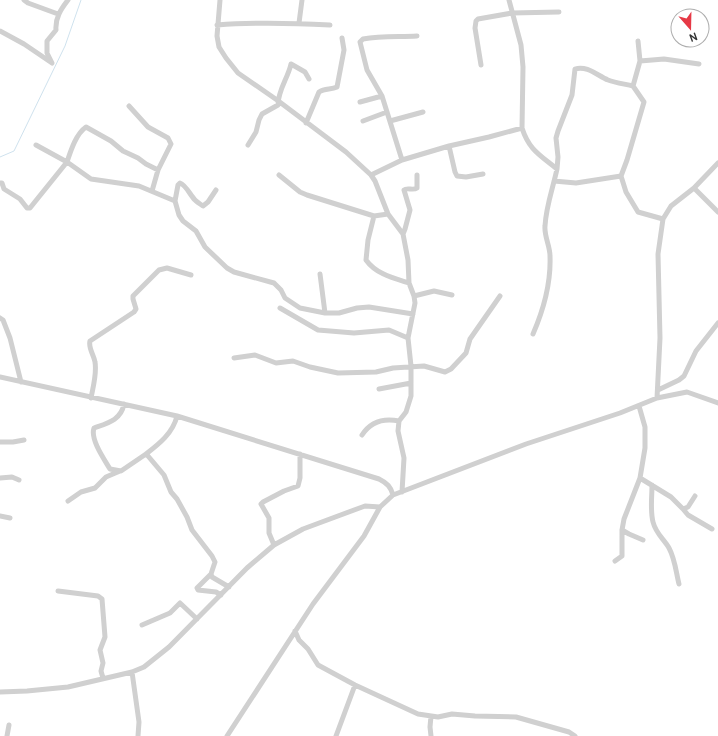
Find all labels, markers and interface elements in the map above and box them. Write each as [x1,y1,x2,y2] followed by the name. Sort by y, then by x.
[670,8,710,48] north arrow
[687,29,699,44] text: N

